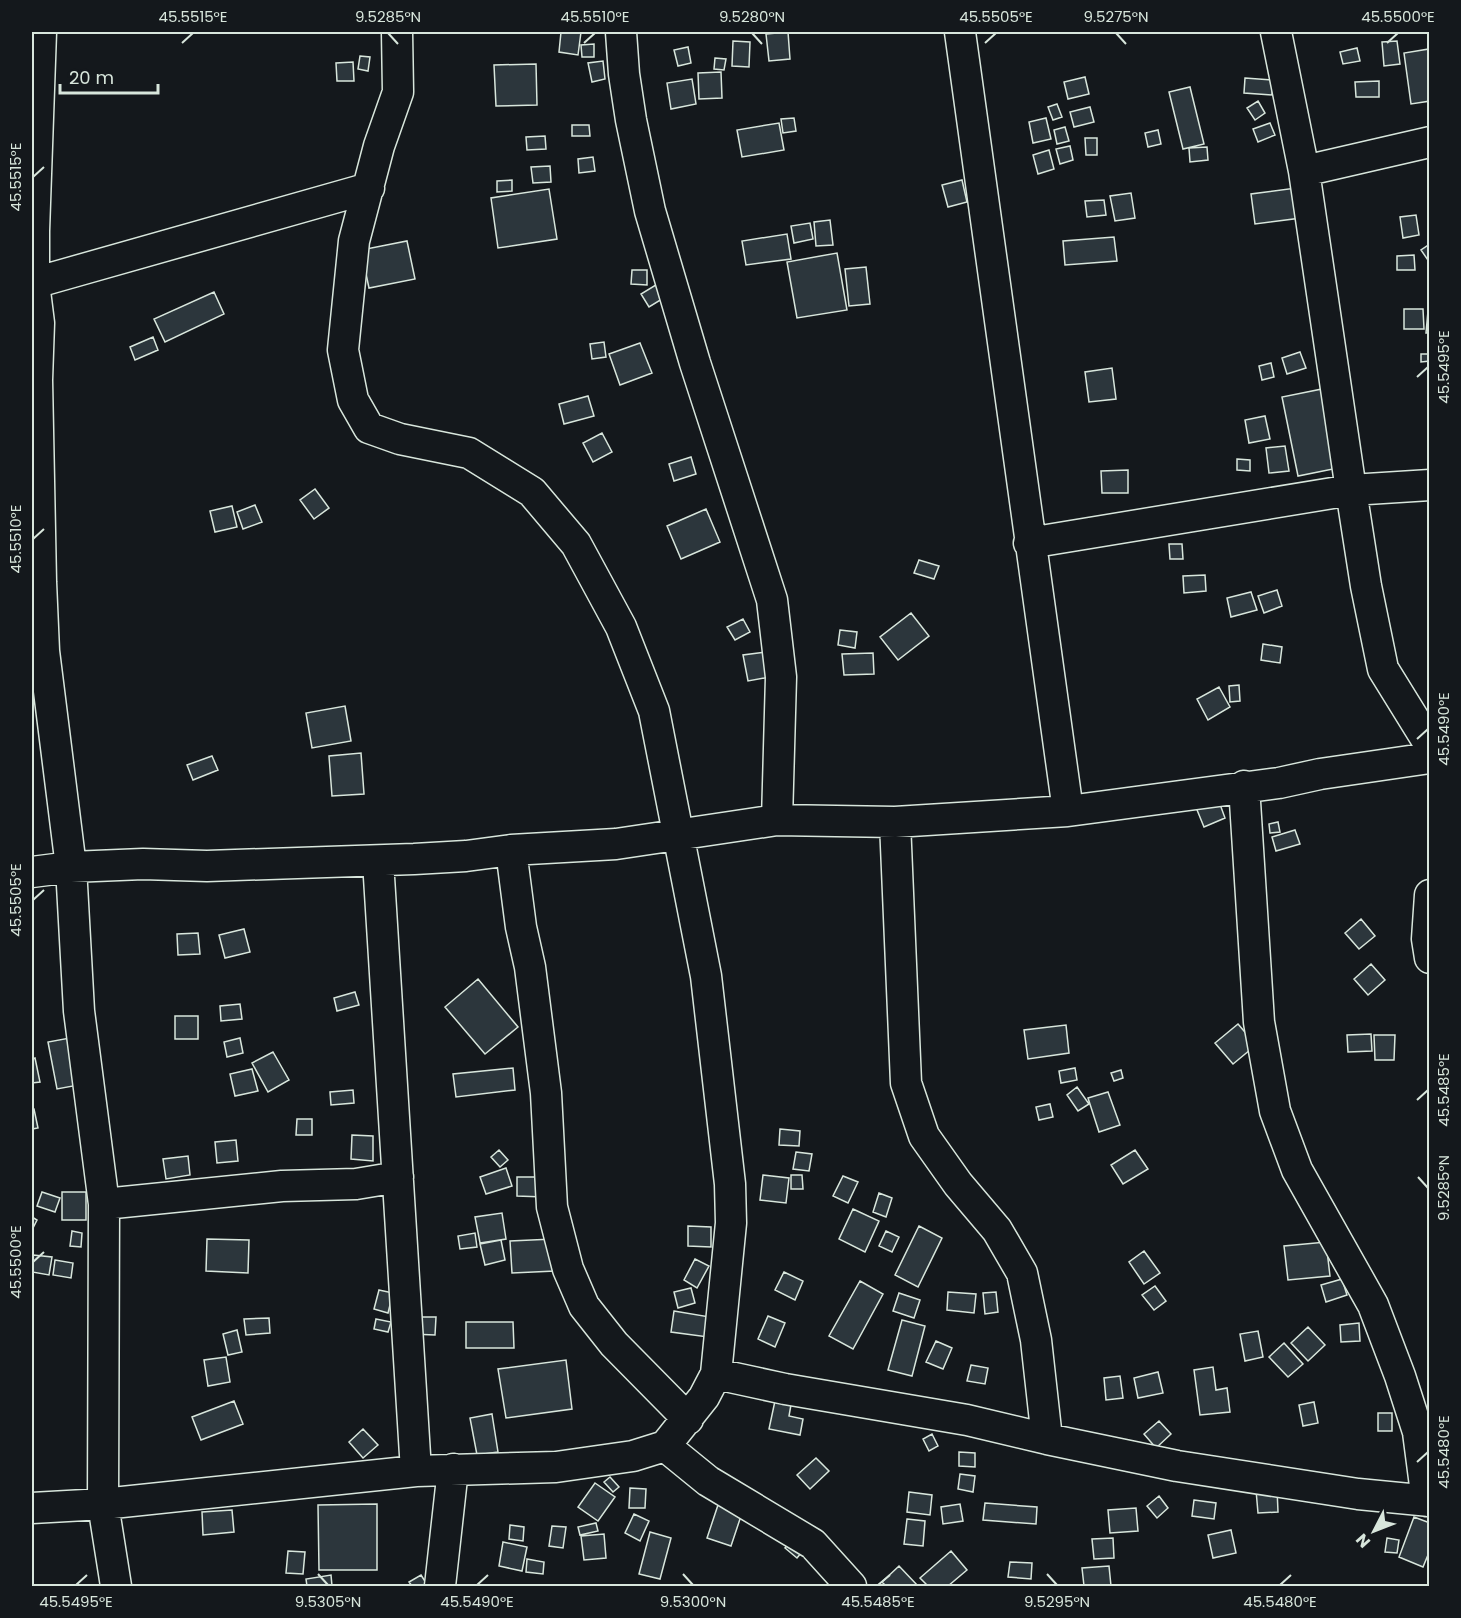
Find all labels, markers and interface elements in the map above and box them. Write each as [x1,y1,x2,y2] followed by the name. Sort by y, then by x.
[159,6,227,27] text: 45.5515°E
[355,6,421,27] text: 9.5285°N
[561,6,629,27] text: 45.5510°E
[719,6,785,27] text: 9.5280°N
[959,6,1033,27] text: 45.5505°E
[1084,6,1148,27] text: 9.5275°N
[1361,6,1435,27] text: 45.5500°E
[60,57,158,95] scale bar
[69,65,114,90] text: 20 m
[5,143,26,211] text: 45.5515°E
[1433,330,1454,404] text: 45.5495°E
[5,505,26,573] text: 45.5510°E
[1433,692,1454,766] text: 45.5490°E
[5,863,26,937] text: 45.5505°E
[1433,1053,1454,1127] text: 45.5485°E
[1433,1155,1454,1221] text: 9.5285°N
[5,1225,26,1299] text: 45.5500°E
[1433,1415,1454,1489] text: 45.5480°E
[1344,1501,1404,1561] north arrow
[1351,1529,1376,1553] text: N
[39,1591,113,1612] text: 45.5495°E
[295,1591,361,1612] text: 9.5305°N
[440,1591,514,1612] text: 45.5490°E
[660,1591,726,1612] text: 9.5300°N
[841,1591,915,1612] text: 45.5485°E
[1024,1591,1090,1612] text: 9.5295°N
[1243,1591,1317,1612] text: 45.5480°E

